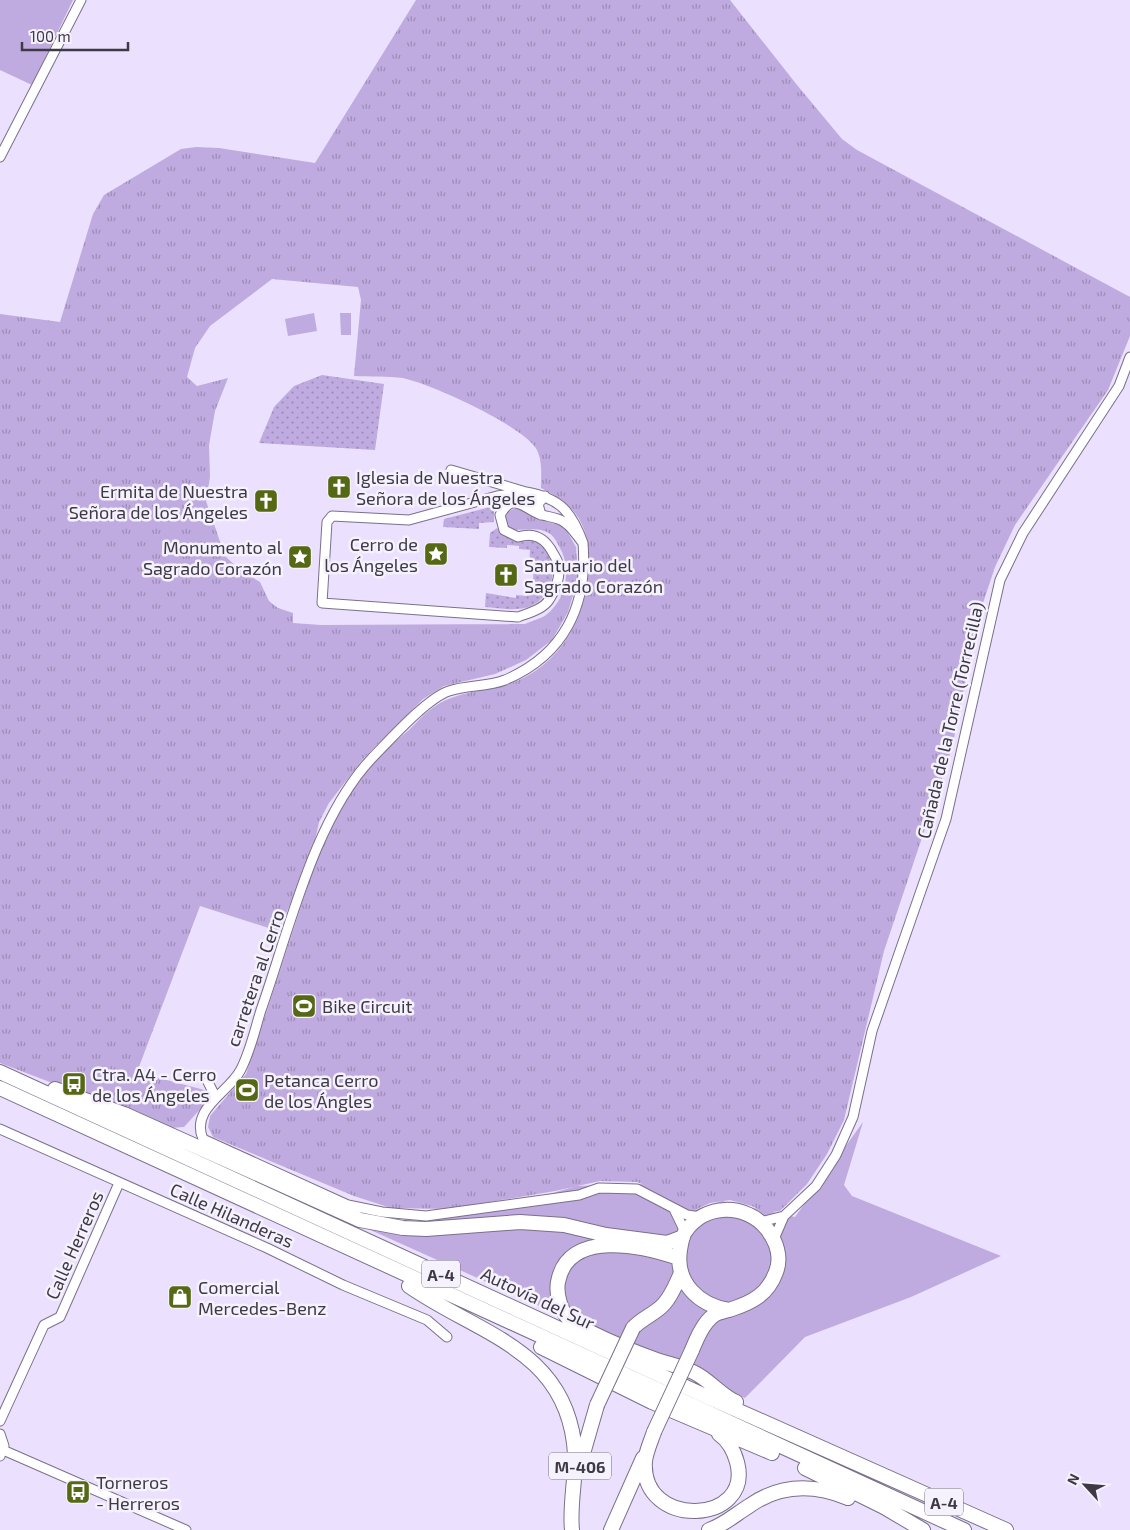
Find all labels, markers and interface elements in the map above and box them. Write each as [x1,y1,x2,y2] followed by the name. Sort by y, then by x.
[22,20,129,52] scale bar
[30,27,71,45] text: 100 m
[356,466,535,509] place label: Iglesia de Nuestra Señora de los Ángeles
[326,474,352,500] church icon: Iglesia de Nuestra Señora de los Ángeles
[69,480,248,523] place label: Ermita de Nuestra Señora de los Ángeles
[253,488,279,514] church icon: Ermita de Nuestra Señora de los Ángeles
[324,533,418,576] place label: Cerro de los Ángeles
[143,536,283,579] place label: Monumento al Sagrado Corazón
[423,541,449,567] place icon: Cerro de los Ángeles
[287,544,313,570] place icon: Monumento al Sagrado Corazón
[524,554,663,597] place label: Santuario del Sagrado Corazón
[493,562,519,588] church icon: Santuario del Sagrado Corazón
[912,599,988,841] street label: Cañada de la Torre (Torrecilla)
[221,907,289,1049] street label: carretera al Cerro
[291,993,317,1019] sports icon: Bike Circuit
[322,995,412,1017] place label: Bike Circuit
[92,1063,217,1106] place label: Ctra. A4 - Cerro de los Ángeles
[264,1069,378,1112] place label: Petanca Cerro de los Ángles
[61,1071,87,1097] bus stop icon: Ctra. A4 - Cerro de los Ángeles
[234,1077,260,1103] sports icon: Petanca Cerro de los Ángles
[167,1178,297,1252] street label: Calle Hilanderas
[40,1187,108,1303] street label: Calle Herreros
[422,1260,460,1288] road number: A-4
[478,1262,598,1334] street label: Autovía del Sur
[198,1276,326,1319] place label: Comercial Mercedes-Benz
[167,1284,193,1310] shop icon: Comercial Mercedes-Benz
[549,1452,611,1480] road number: M-406
[1060,1460,1110,1510] north arrow
[96,1471,180,1514] place label: Torneros - Herreros
[1063,1471,1083,1487] text: N
[65,1479,91,1505] bus stop icon: Torneros - Herreros
[925,1488,963,1515] road number: A-4

